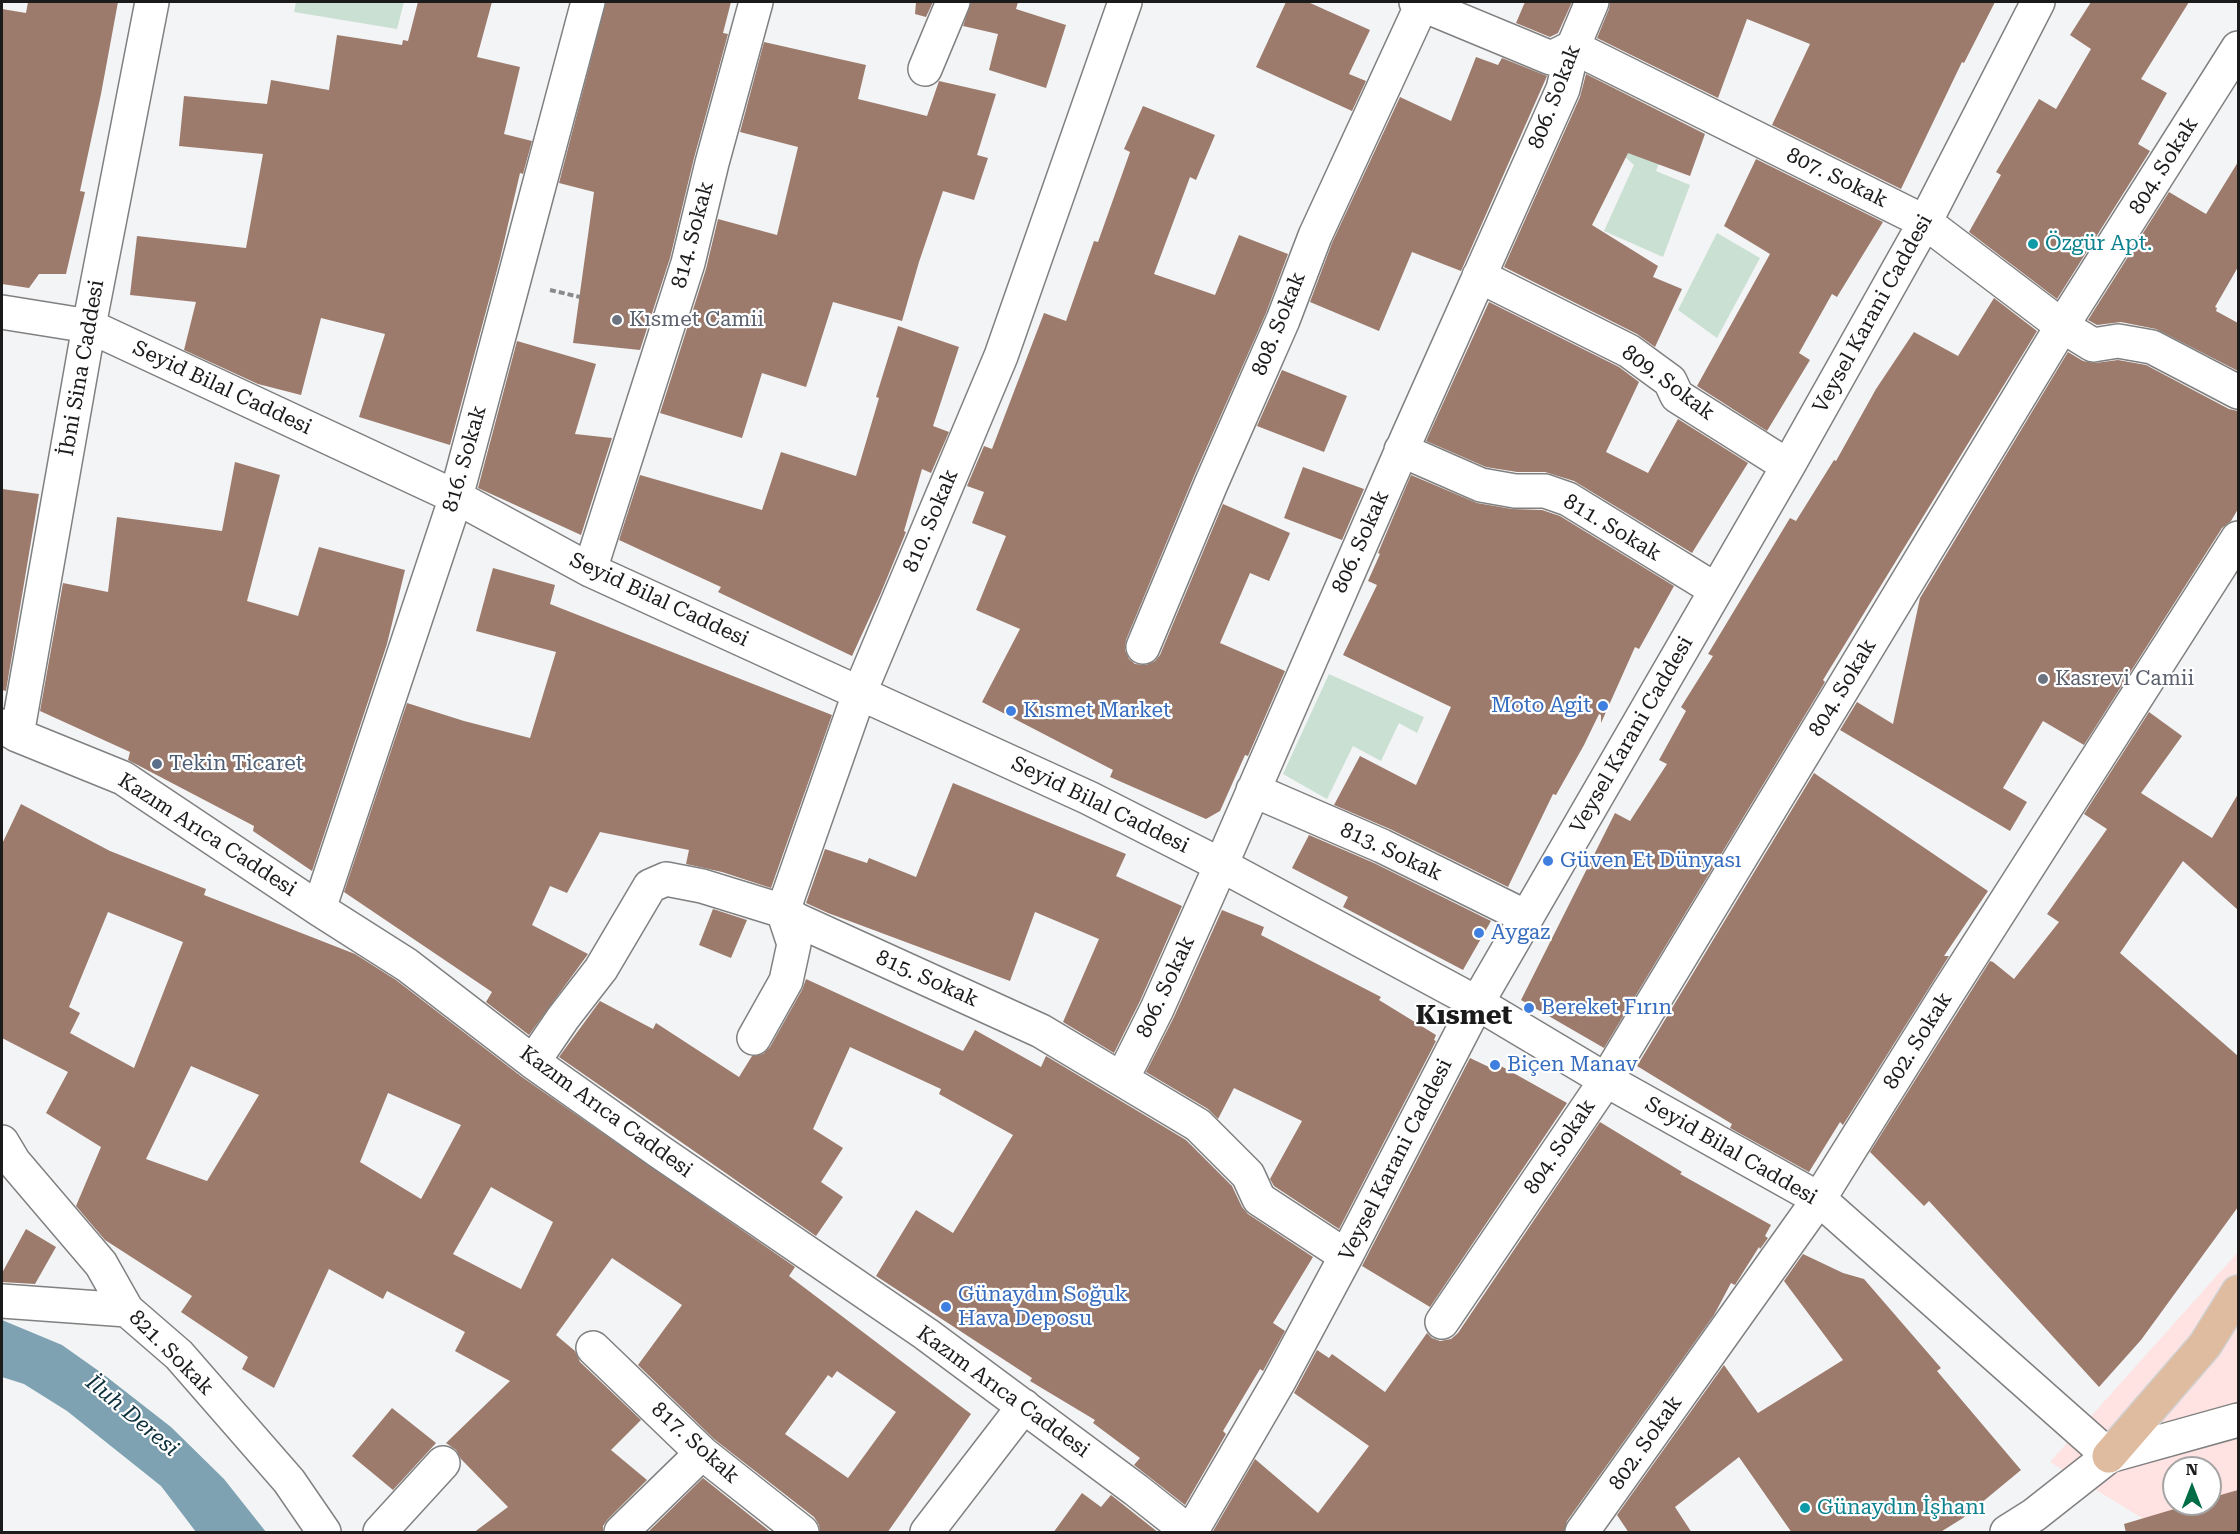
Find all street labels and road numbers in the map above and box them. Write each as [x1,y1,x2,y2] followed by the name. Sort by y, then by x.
[1524,41,1586,153] street label: 806. Sokak
[2124,113,2204,219] street label: 804. Sokak
[1782,143,1892,213] street label: 807. Sokak
[667,179,719,291] street label: 814. Sokak
[1808,210,1938,418] street label: Veysel Karani Caddesi
[1247,268,1311,380] street label: 808. Sokak
[54,278,110,458] street label: İbni Sina Caddesi
[129,336,315,440] street label: Seyid Bilal Caddesi
[1617,340,1719,426] street label: 809. Sokak
[438,403,492,515] street label: 816. Sokak
[898,466,964,576] street label: 810. Sokak
[1327,487,1395,597] street label: 806. Sokak
[1559,489,1665,567] street label: 811. Sokak
[566,548,752,652] street label: Seyid Bilal Caddesi
[1565,632,1699,838] street label: Veysel Karani Caddesi
[1804,635,1882,741] street label: 804. Sokak
[1007,751,1193,859] street label: Seyid Bilal Caddesi
[113,768,301,902] street label: Kazım Arıca Caddesi
[1336,817,1446,887] street label: 813. Sokak
[1131,932,1201,1042] street label: 806. Sokak
[872,945,982,1013] street label: 815. Sokak
[1878,988,1958,1094] street label: 802. Sokak
[515,1041,697,1183] street label: Kazım Arıca Caddesi
[1334,1055,1458,1265] street label: Veysel Karani Caddesi
[1641,1091,1821,1211] street label: Seyid Bilal Caddesi
[1519,1095,1601,1199] street label: 804. Sokak
[123,1305,219,1401] street label: 821. Sokak
[912,1321,1094,1463] street label: Kazım Arıca Caddesi
[1604,1391,1688,1495] street label: 802. Sokak
[646,1397,744,1489] street label: 817. Sokak

